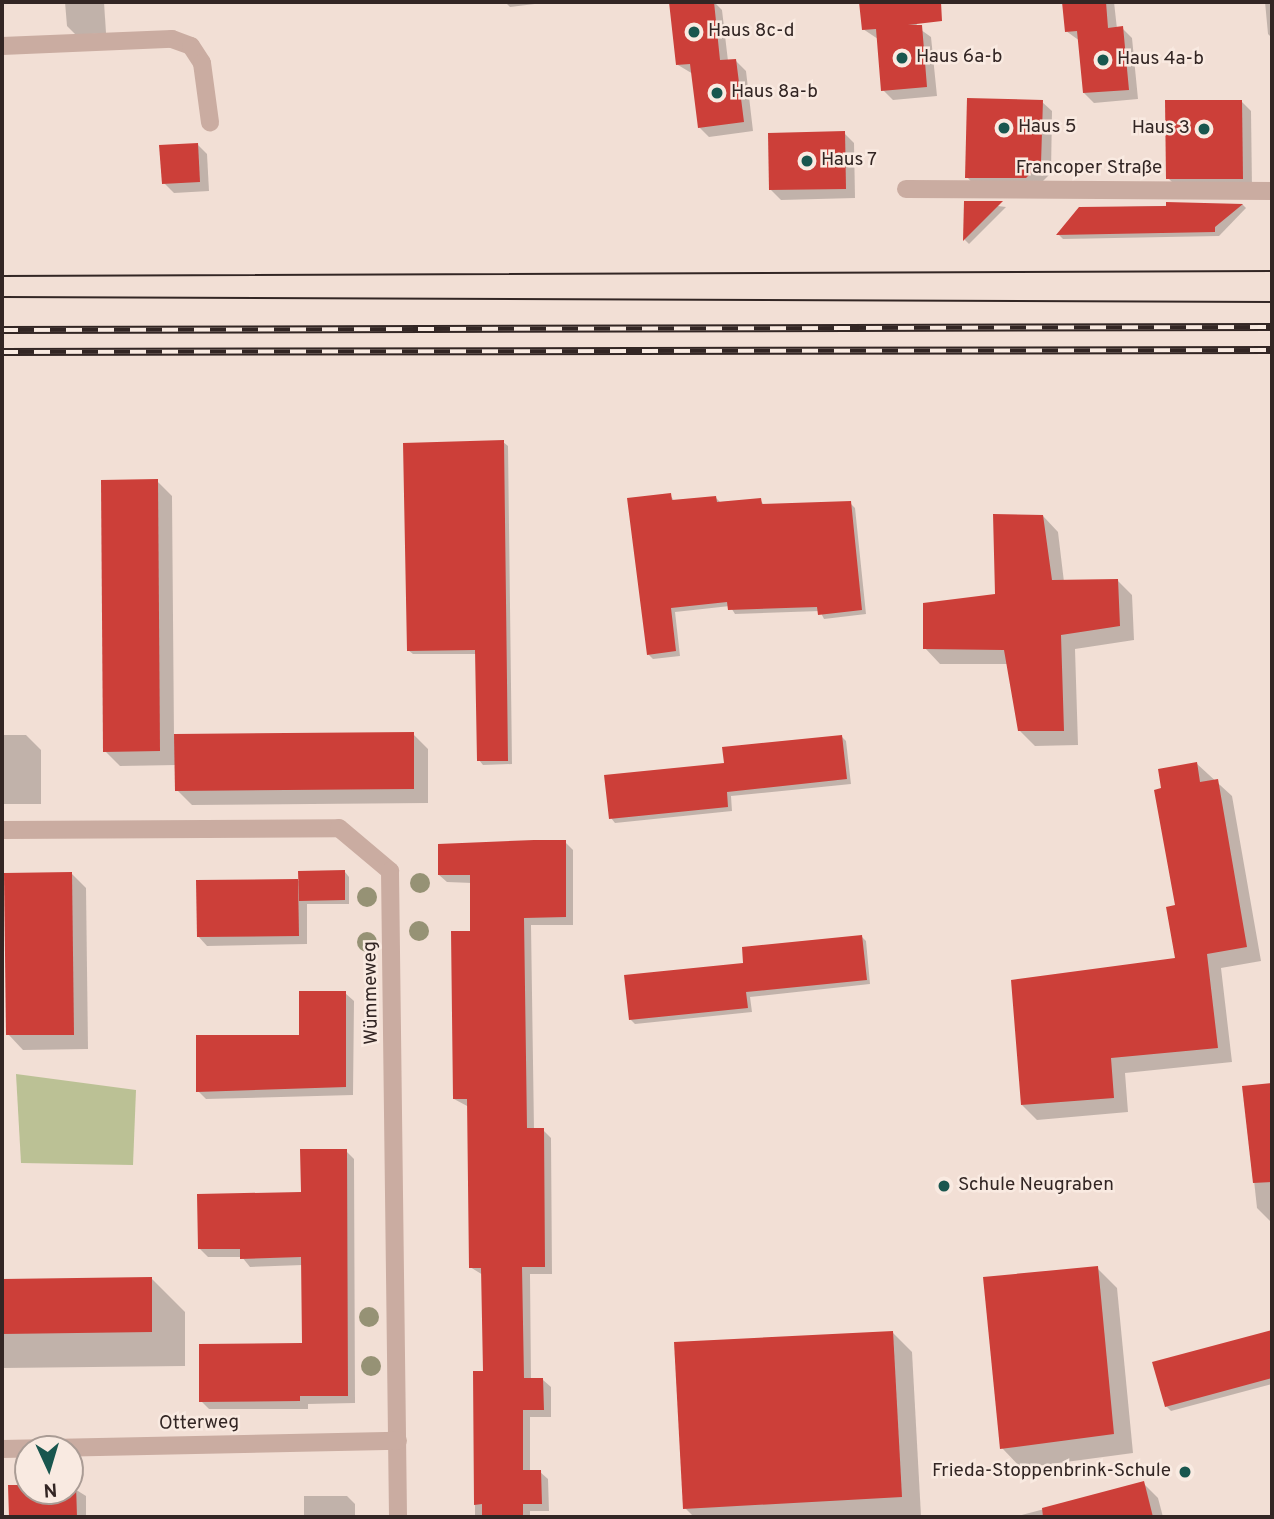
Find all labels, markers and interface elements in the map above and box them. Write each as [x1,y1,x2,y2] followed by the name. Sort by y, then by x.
[708,21,794,43] place label: Haus 8c-d
[686,24,702,40] marker: Haus 8c-d
[916,47,1002,69] place label: Haus 6a-b
[1117,49,1204,71] place label: Haus 4a-b
[894,50,910,66] marker: Haus 6a-b
[1095,52,1111,68] marker: Haus 4a-b
[731,82,818,104] place label: Haus 8a-b
[709,85,725,101] marker: Haus 8a-b
[1018,117,1077,139] place label: Haus 5
[1132,118,1190,140] place label: Haus 3
[996,120,1012,136] marker: Haus 5
[1196,121,1212,137] marker: Haus 3
[821,150,878,172] place label: Haus 7
[799,153,815,169] marker: Haus 7
[1016,158,1162,180] street label: Francoper Straße
[360,941,384,1045] street label: Wümmeweg
[958,1175,1114,1197] place label: Schule Neugraben
[936,1178,952,1194] marker: Schule Neugraben
[159,1412,239,1436] street label: Otterweg
[14,1435,84,1505] north arrow
[932,1461,1171,1483] place label: Frieda-Stoppenbrink-Schule
[1177,1464,1193,1480] marker: Frieda-Stoppenbrink-Schule
[43,1477,58,1501] text: N

